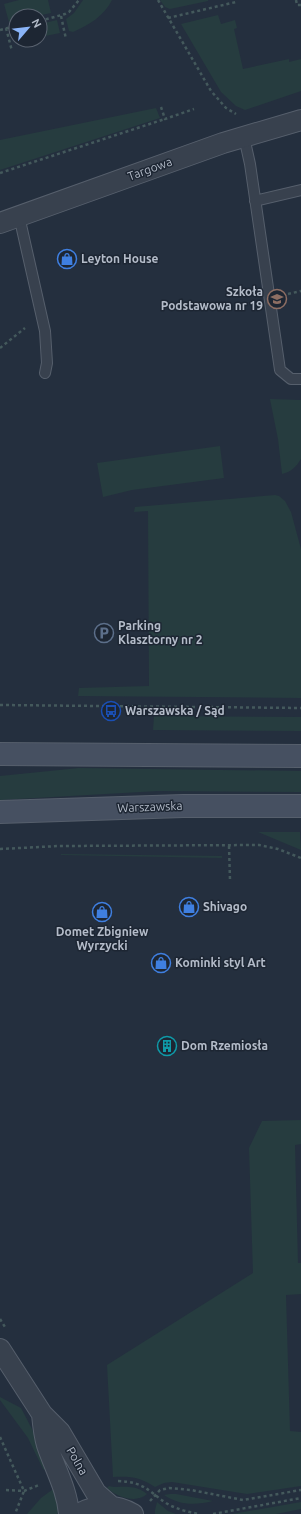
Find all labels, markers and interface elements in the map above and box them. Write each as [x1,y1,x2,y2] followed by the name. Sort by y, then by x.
[8,8,48,48] north arrow
[30,17,44,30] text: N
[126,155,174,183] street label: Targowa
[56,248,78,270] shop icon: Leyton House
[81,252,159,265] place label: Leyton House
[161,285,263,312] place label: Szkoła Podstawowa nr 19
[266,288,288,310] school or university icon: Szkoła Podstawowa nr 19
[118,619,203,646] place label: Parking Klasztorny nr 2
[93,622,115,644] parking icon: Parking Klasztorny nr 2
[100,700,122,722] bus stop icon: Warszawska / Sąd
[125,704,225,718] place label: Warszawska / Sąd
[117,799,183,814] street label: Warszawska
[178,896,200,918] shop icon: Shivago
[203,900,247,913] place label: Shivago
[91,901,113,923] shop icon: Domet Zbigniew Wyrzycki
[56,925,149,952] place label: Domet Zbigniew Wyrzycki
[150,952,172,974] shop icon: Kominki styl Art
[175,956,266,969] place label: Kominki styl Art
[156,1035,178,1057] building icon: Dom Rzemiosła
[181,1039,268,1052] place label: Dom Rzemiosła
[64,1444,91,1477] street label: Polna

